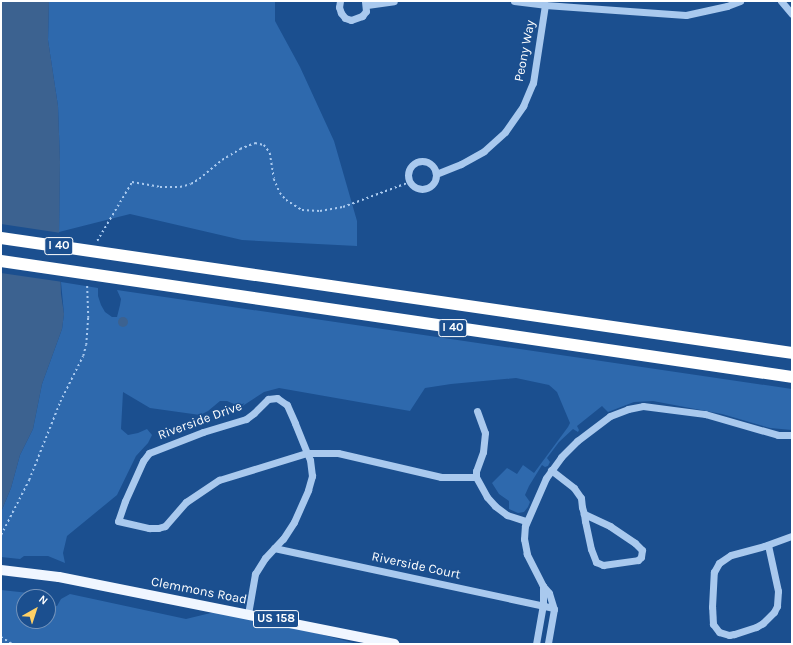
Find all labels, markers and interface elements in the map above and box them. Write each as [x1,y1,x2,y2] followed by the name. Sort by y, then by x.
[511,19,539,83] street label: Peony Way
[44,236,74,256] road number: I 40
[438,318,468,338] road number: I 40
[156,399,244,443] street label: Riverside Drive
[370,549,462,583] street label: Riverside Court
[150,574,248,608] street label: Clemmons Road
[16,589,56,629] north arrow
[36,593,50,608] text: N
[253,609,299,629] road number: US 158

